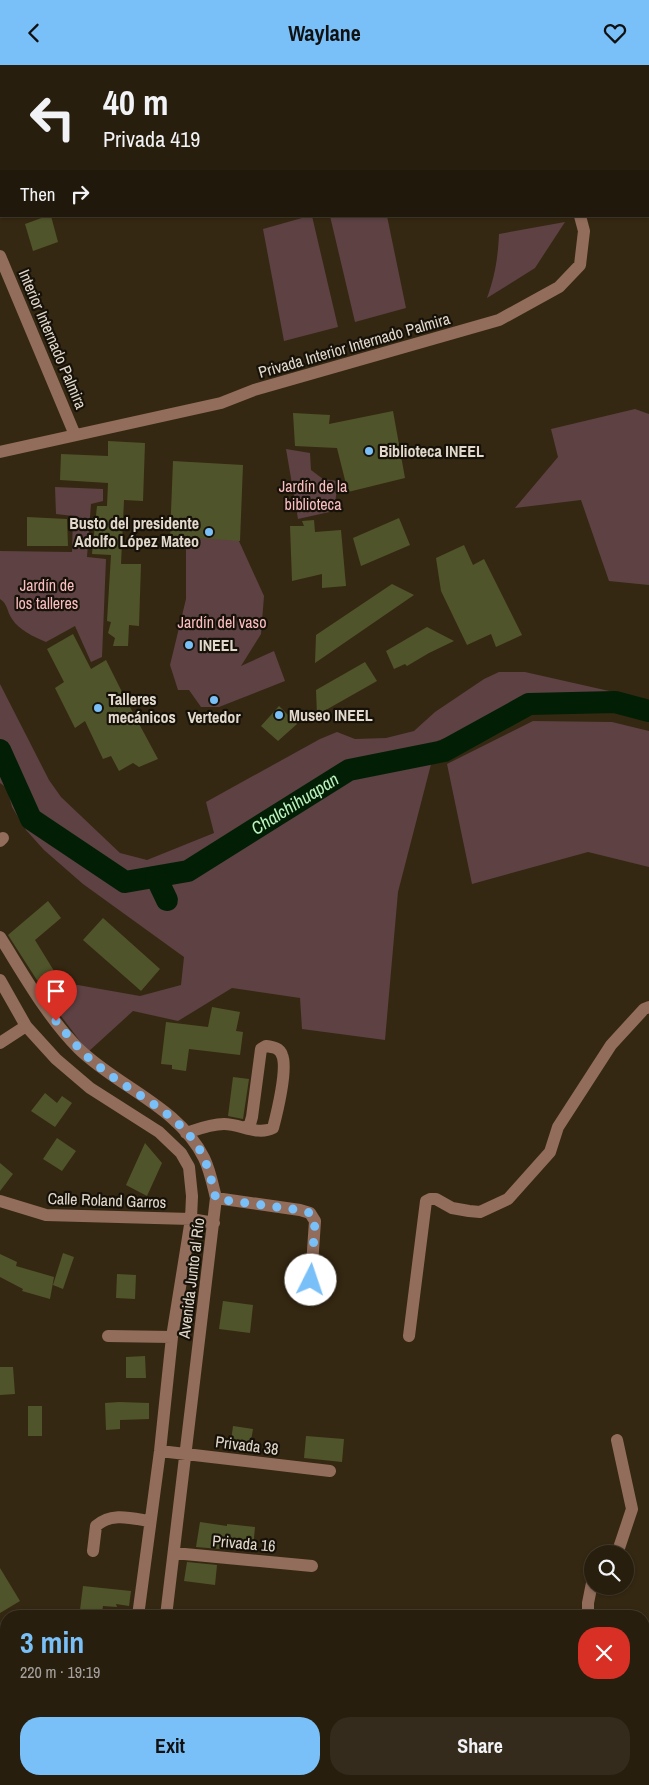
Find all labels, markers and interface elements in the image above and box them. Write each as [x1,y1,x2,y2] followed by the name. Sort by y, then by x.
[288,18,361,48] text: Waylane
[20,19,48,47] icon: back
[601,19,629,47] icon: heart
[103,79,168,126] text: 40 m
[20,85,85,150] icon: left
[103,124,200,154] text: Privada 419
[66,180,94,208] icon: right
[20,181,56,207] text: Then
[14,266,93,413] street label: Interior Internado Palmira
[256,307,453,383] street label: Privada Interior Internado Palmira
[379,440,484,462] place label: Biblioteca INEEL
[363,445,375,457] marker: Biblioteca INEEL
[279,475,348,515] park label: Jardín de la biblioteca
[69,512,199,552] place label: Busto del presidente Adolfo López Mateo
[203,526,215,538] marker: Busto del presidente Adolfo López Mateo
[16,574,78,614] park label: Jardín de los talleres
[178,611,266,633] park label: Jardín del vaso
[199,634,238,656] place label: INEEL
[183,639,195,651] marker: INEEL
[108,688,176,728] place label: Talleres mecánicos
[208,694,220,706] marker: Vertedor
[92,702,104,714] marker: Talleres mecánicos
[289,704,373,726] place label: Museo INEEL
[188,706,241,728] place label: Vertedor
[273,709,285,721] marker: Museo INEEL
[246,766,343,840] water label: Chalchihuapan
[35,970,77,1021] pin
[42,977,70,1005] icon: arrive
[47,1187,167,1213] street label: Calle Roland Garros
[173,1216,209,1341] street label: Avenida Junto al Río
[284,1253,336,1305] position arrow
[214,1430,280,1460] street label: Privada 38
[211,1529,277,1557] street label: Privada 16
[584,1545,634,1595] map controls
[584,1545,634,1595] button: search
[20,1622,84,1662] text: 3 min
[578,1627,630,1679] button: close
[20,1661,100,1683] text: 220 m · 19:19
[20,1717,320,1775] button: Exit
[330,1717,630,1775] button: Share

